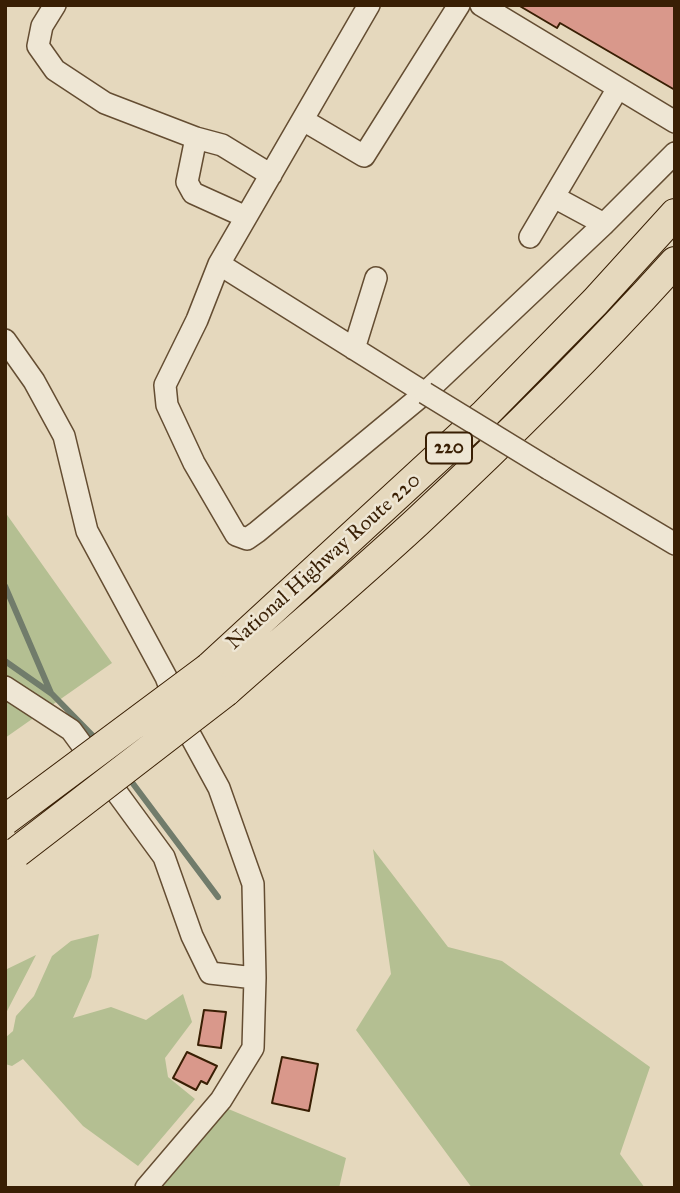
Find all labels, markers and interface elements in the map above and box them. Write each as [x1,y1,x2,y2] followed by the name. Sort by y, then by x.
[426,432,472,463] road number: 220
[222,468,426,656] street label: National Highway Route 220

